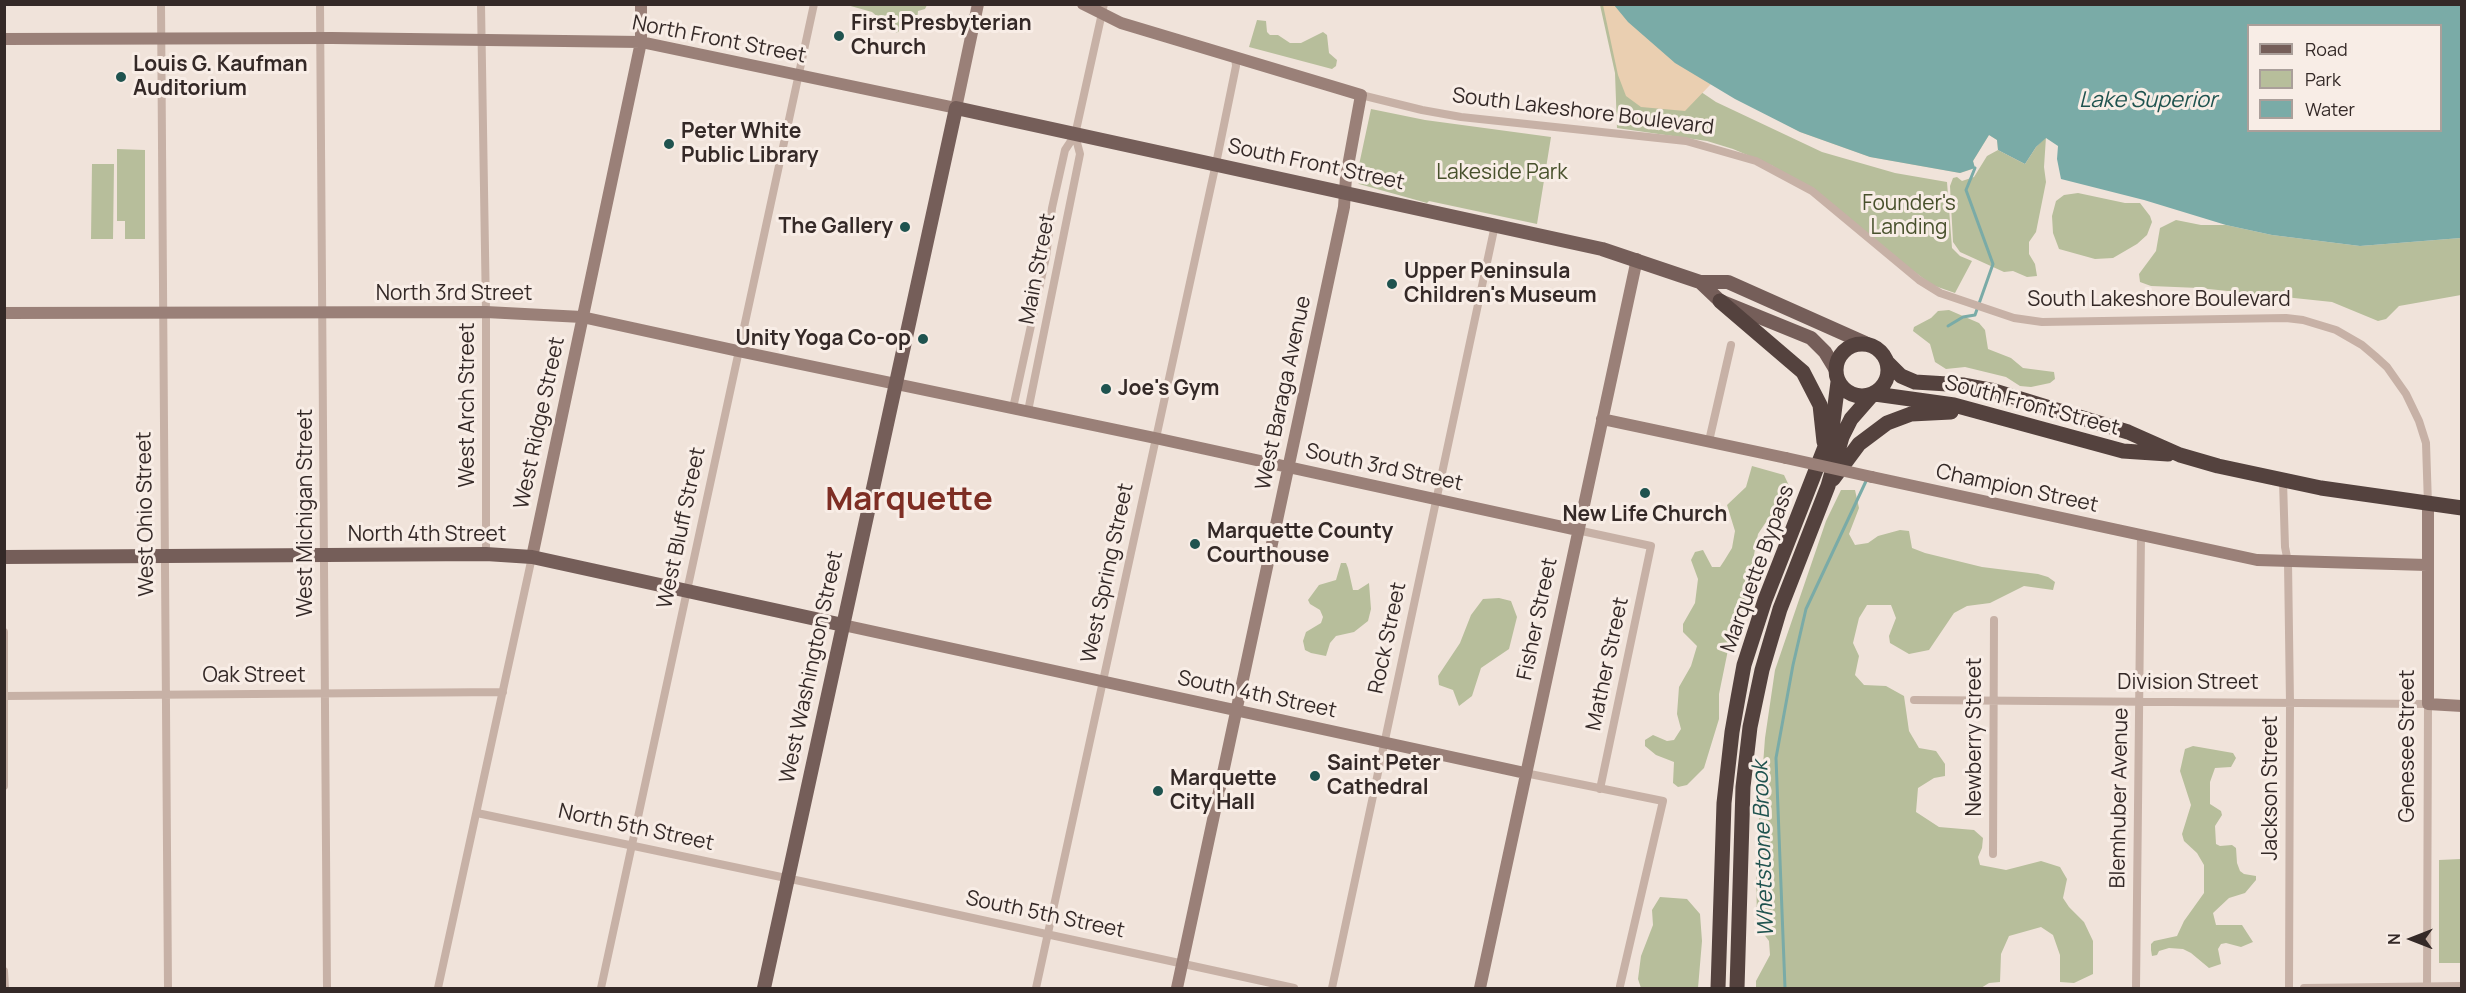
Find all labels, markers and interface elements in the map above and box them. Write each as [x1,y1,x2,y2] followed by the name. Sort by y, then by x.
[630,11,808,69] street label: North Front Street
[851,11,1032,61] place label: First Presbyterian Church
[2247,24,2442,132] legend
[832,29,846,43] marker: First Presbyterian Church
[2305,37,2348,61] text: Road
[133,52,308,102] place label: Louis G. Kaufman Auditorium
[2305,67,2341,91] text: Park
[114,70,128,84] marker: Louis G. Kaufman Auditorium
[1451,83,1715,141] street label: South Lakeshore Boulevard
[2079,88,2217,114] water label: Lake Superior
[2305,97,2355,121] text: Water
[681,119,819,169] place label: Peter White Public Library
[1225,134,1407,196] street label: South Front Street
[662,137,676,151] marker: Peter White Public Library
[1436,160,1568,186] park label: Lakeside Park
[1862,191,1956,241] park label: Founder's Landing
[1015,211,1061,327] street label: Main Street
[779,214,893,240] place label: The Gallery
[898,220,912,234] marker: The Gallery
[1404,259,1597,309] place label: Upper Peninsula Children's Museum
[1385,277,1399,291] marker: Upper Peninsula Children's Museum
[376,281,532,307] street label: North 3rd Street
[2027,287,2291,313] street label: South Lakeshore Boulevard
[1251,294,1317,492] street label: West Baraga Avenue
[455,323,481,487] street label: West Arch Street
[736,326,911,352] place label: Unity Yoga Co-op
[916,332,930,346] marker: Unity Yoga Co-op
[509,335,571,511] street label: West Ridge Street
[1942,371,2122,441] street label: South Front Street
[1118,376,1219,402] place label: Joe's Gym
[1099,382,1113,396] marker: Joe's Gym
[293,409,319,617] street label: West Michigan Street
[132,431,160,597] street label: West Ohio Street
[1303,439,1465,497] street label: South 3rd Street
[653,445,711,611] street label: West Bluff Street
[1934,460,2100,518] street label: Champion Street
[825,481,993,521] district label: Marquette
[1077,481,1139,665] street label: West Spring Street
[1716,482,1800,656] street label: Marquette Bypass
[1638,486,1652,500] marker: New Life Church
[1563,502,1727,528] place label: New Life Church
[1207,519,1393,569] place label: Marquette County Courthouse
[348,522,506,548] street label: North 4th Street
[1188,537,1202,551] marker: Marquette County Courthouse
[775,549,849,785] street label: West Washington Street
[1513,555,1563,683] street label: Fisher Street
[1364,580,1412,696] street label: Rock Street
[1582,595,1634,733] street label: Mather Street
[1962,657,1988,817] street label: Newberry Street
[202,663,306,689] street label: Oak Street
[1175,666,1339,724] street label: South 4th Street
[2117,670,2259,696] street label: Division Street
[2395,670,2421,822] street label: Genesee Street
[2106,707,2134,889] street label: Blemhuber Avenue
[2258,715,2284,861] street label: Jackson Street
[1327,751,1441,801] place label: Saint Peter Cathedral
[1748,760,1780,938] water label: Whetstone Brook
[1170,766,1277,816] place label: Marquette City Hall
[1308,769,1322,783] marker: Saint Peter Cathedral
[1151,784,1165,798] marker: Marquette City Hall
[556,799,716,857] street label: North 5th Street
[963,886,1127,944] street label: South 5th Street
[2382,909,2442,969] north arrow
[2383,933,2405,945] text: N

